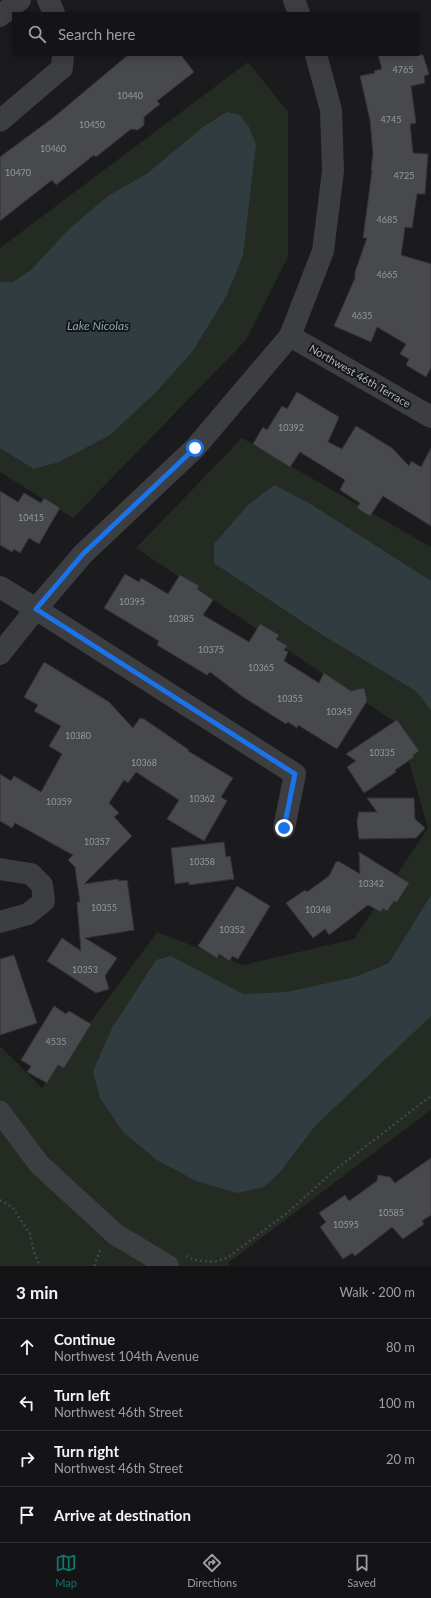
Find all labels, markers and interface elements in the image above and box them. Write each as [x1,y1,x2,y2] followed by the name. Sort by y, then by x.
[12,12,419,56] search box
[26,23,48,45] icon: search
[58,25,135,43] text: Search here
[393,64,413,75] house number: 4765
[117,90,143,101] house number: 10440
[381,114,401,125] house number: 4745
[79,119,105,130] house number: 10450
[40,143,66,154] house number: 10460
[5,167,31,178] house number: 10470
[394,170,414,181] house number: 4725
[377,214,397,225] house number: 4685
[377,269,397,280] house number: 4665
[352,310,372,321] house number: 4635
[67,318,129,333] water label: Lake Nicolas
[307,341,413,410] street label: Northwest 46th Terrace
[278,422,304,433] house number: 10392
[186,439,204,457] route start
[18,512,44,523] house number: 10415
[119,596,145,607] house number: 10395
[168,613,194,624] house number: 10385
[198,644,224,655] house number: 10375
[248,662,274,673] house number: 10365
[277,693,303,704] house number: 10355
[326,706,352,717] house number: 10345
[65,730,91,741] house number: 10380
[369,747,395,758] house number: 10335
[131,757,157,768] house number: 10368
[189,793,215,804] house number: 10362
[46,796,72,807] house number: 10359
[275,819,293,837] route end
[84,836,110,847] house number: 10357
[189,856,215,867] house number: 10358
[358,878,384,889] house number: 10342
[91,902,117,913] house number: 10355
[305,904,331,915] house number: 10348
[219,924,245,935] house number: 10352
[72,964,98,975] house number: 10353
[46,1036,66,1047] house number: 4535
[378,1207,404,1218] house number: 10585
[333,1219,359,1230] house number: 10595
[16,1282,58,1303] text: 3 min
[339,1284,415,1300] text: Walk · 200 m
[54,1330,115,1348] text: Continue
[16,1336,38,1358] icon: ahead
[386,1339,415,1355] text: 80 m
[54,1348,199,1364] text: Northwest 104th Avenue
[54,1386,110,1404] text: Turn left
[16,1392,38,1414] icon: left
[378,1395,415,1411] text: 100 m
[54,1404,183,1420] text: Northwest 46th Street
[54,1442,119,1460] text: Turn right
[16,1448,38,1470] icon: right
[386,1451,415,1467] text: 20 m
[54,1460,183,1476] text: Northwest 46th Street
[16,1504,38,1526] icon: arrive
[54,1506,191,1524] text: Arrive at destination
[55,1552,77,1589] tab: Map
[187,1552,237,1589] tab: Directions
[347,1552,376,1589] tab: Saved

